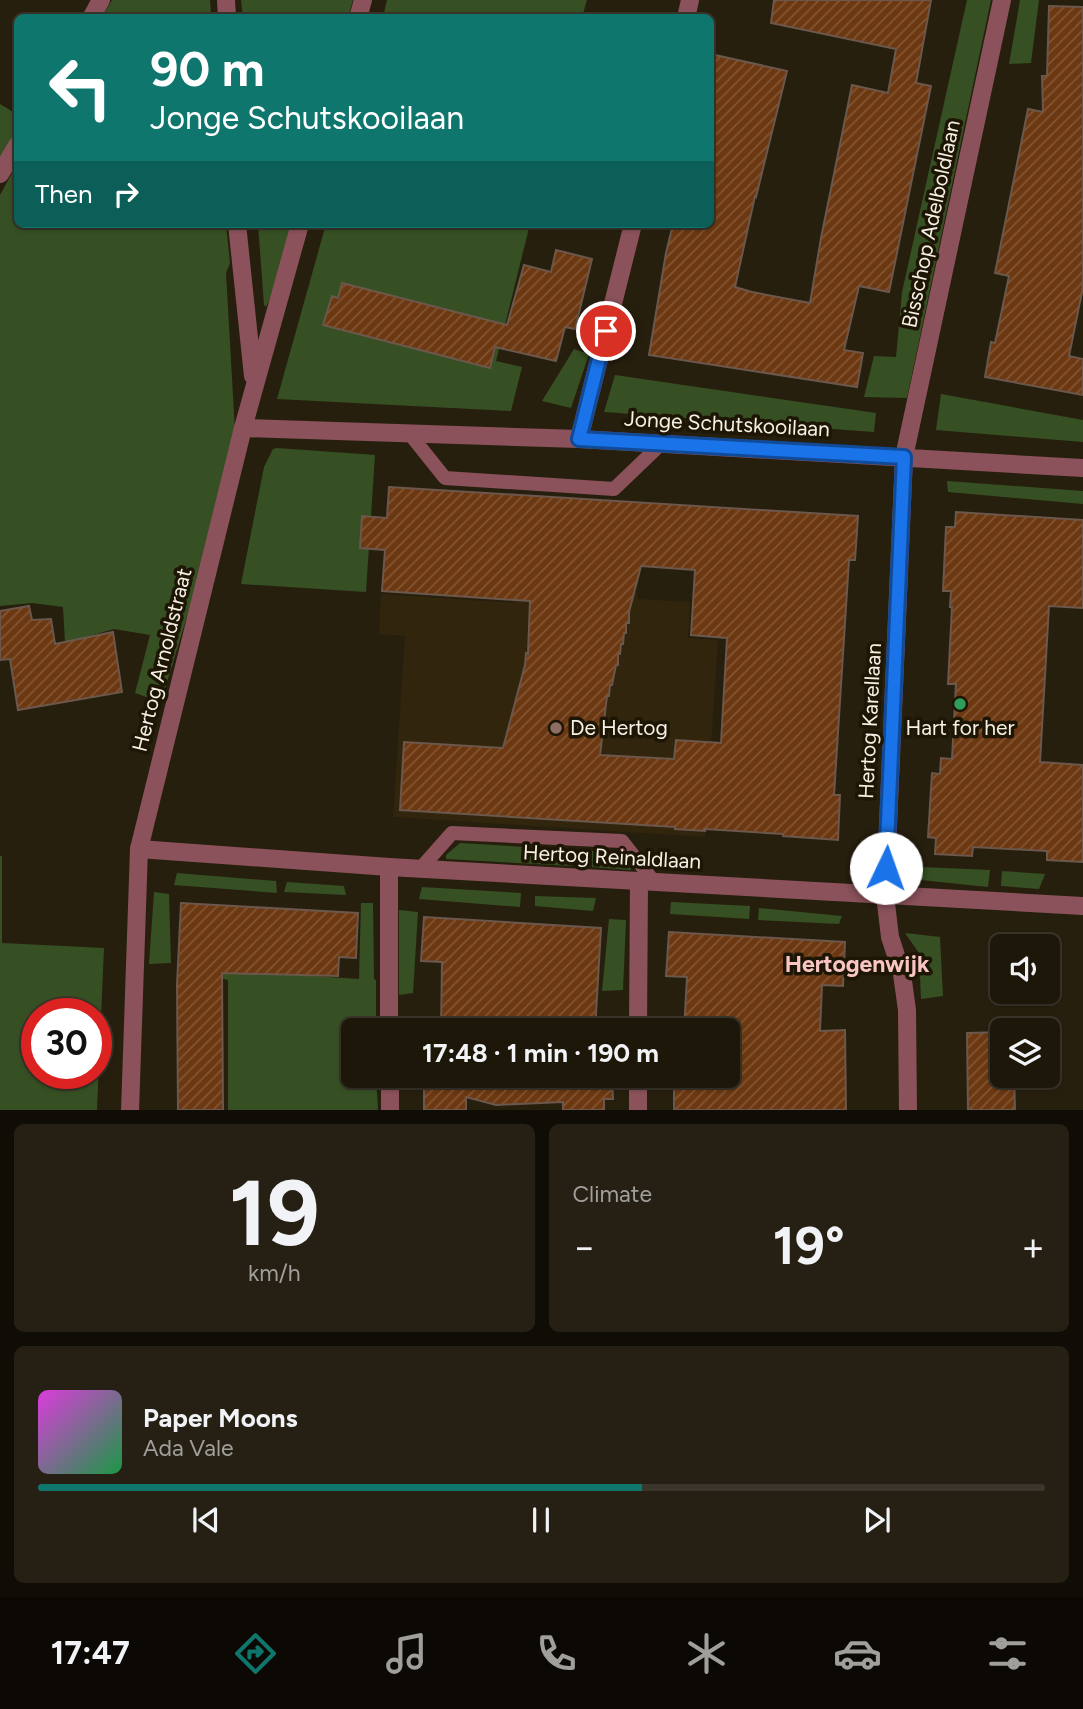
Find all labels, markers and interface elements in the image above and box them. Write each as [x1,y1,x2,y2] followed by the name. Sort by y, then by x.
[150,39,265,98] text: 90 m
[35,42,126,133] icon: left
[150,99,464,137] text: Jonge Schutskooilaan
[896,118,965,330] street label: Bisschop Adelboldlaan
[107,175,145,213] icon: right
[35,178,93,210] text: Then
[576,301,636,361] pin
[587,312,625,350] icon: arrive
[623,406,831,441] street label: Jonge Schutskooilaan
[127,565,196,754] street label: Hertog Arnoldstraat
[853,642,886,800] street label: Hertog Karellaan
[952,696,968,712] marker: Hart for her
[570,715,668,740] place label: De Hertog
[905,715,1015,740] place label: Hart for her
[548,720,564,736] marker: De Hertog
[849,831,923,905] position arrow
[522,839,702,874] street label: Hertog Reinaldlaan
[990,934,1060,1088] map controls
[990,934,1060,1004] button: sound
[785,950,930,978] district label: Hertogenwijk
[21,998,112,1089] speed limit sign: 30
[990,1018,1060,1088] button: layers
[422,1037,659,1069] text: 17:48 · 1 min · 190 m
[229,1159,320,1268] text: 19
[573,1180,652,1208] text: Climate
[773,1215,845,1277] text: 19°
[573,1224,596,1270] text: −
[1021,1224,1045,1270] text: +
[248,1259,301,1287] text: km/h
[143,1402,298,1434] text: Paper Moons
[143,1434,234,1462] text: Ada Vale
[187,1501,225,1539] icon: previous
[522,1501,560,1539] icon: pause
[858,1501,896,1539] icon: next
[231,1629,280,1678] icon: directions
[382,1629,431,1678] icon: music
[532,1629,581,1678] icon: phone
[682,1629,731,1678] icon: climate
[833,1629,882,1678] icon: car
[983,1629,1032,1678] icon: filters
[51,1634,130,1672] text: 17:47

